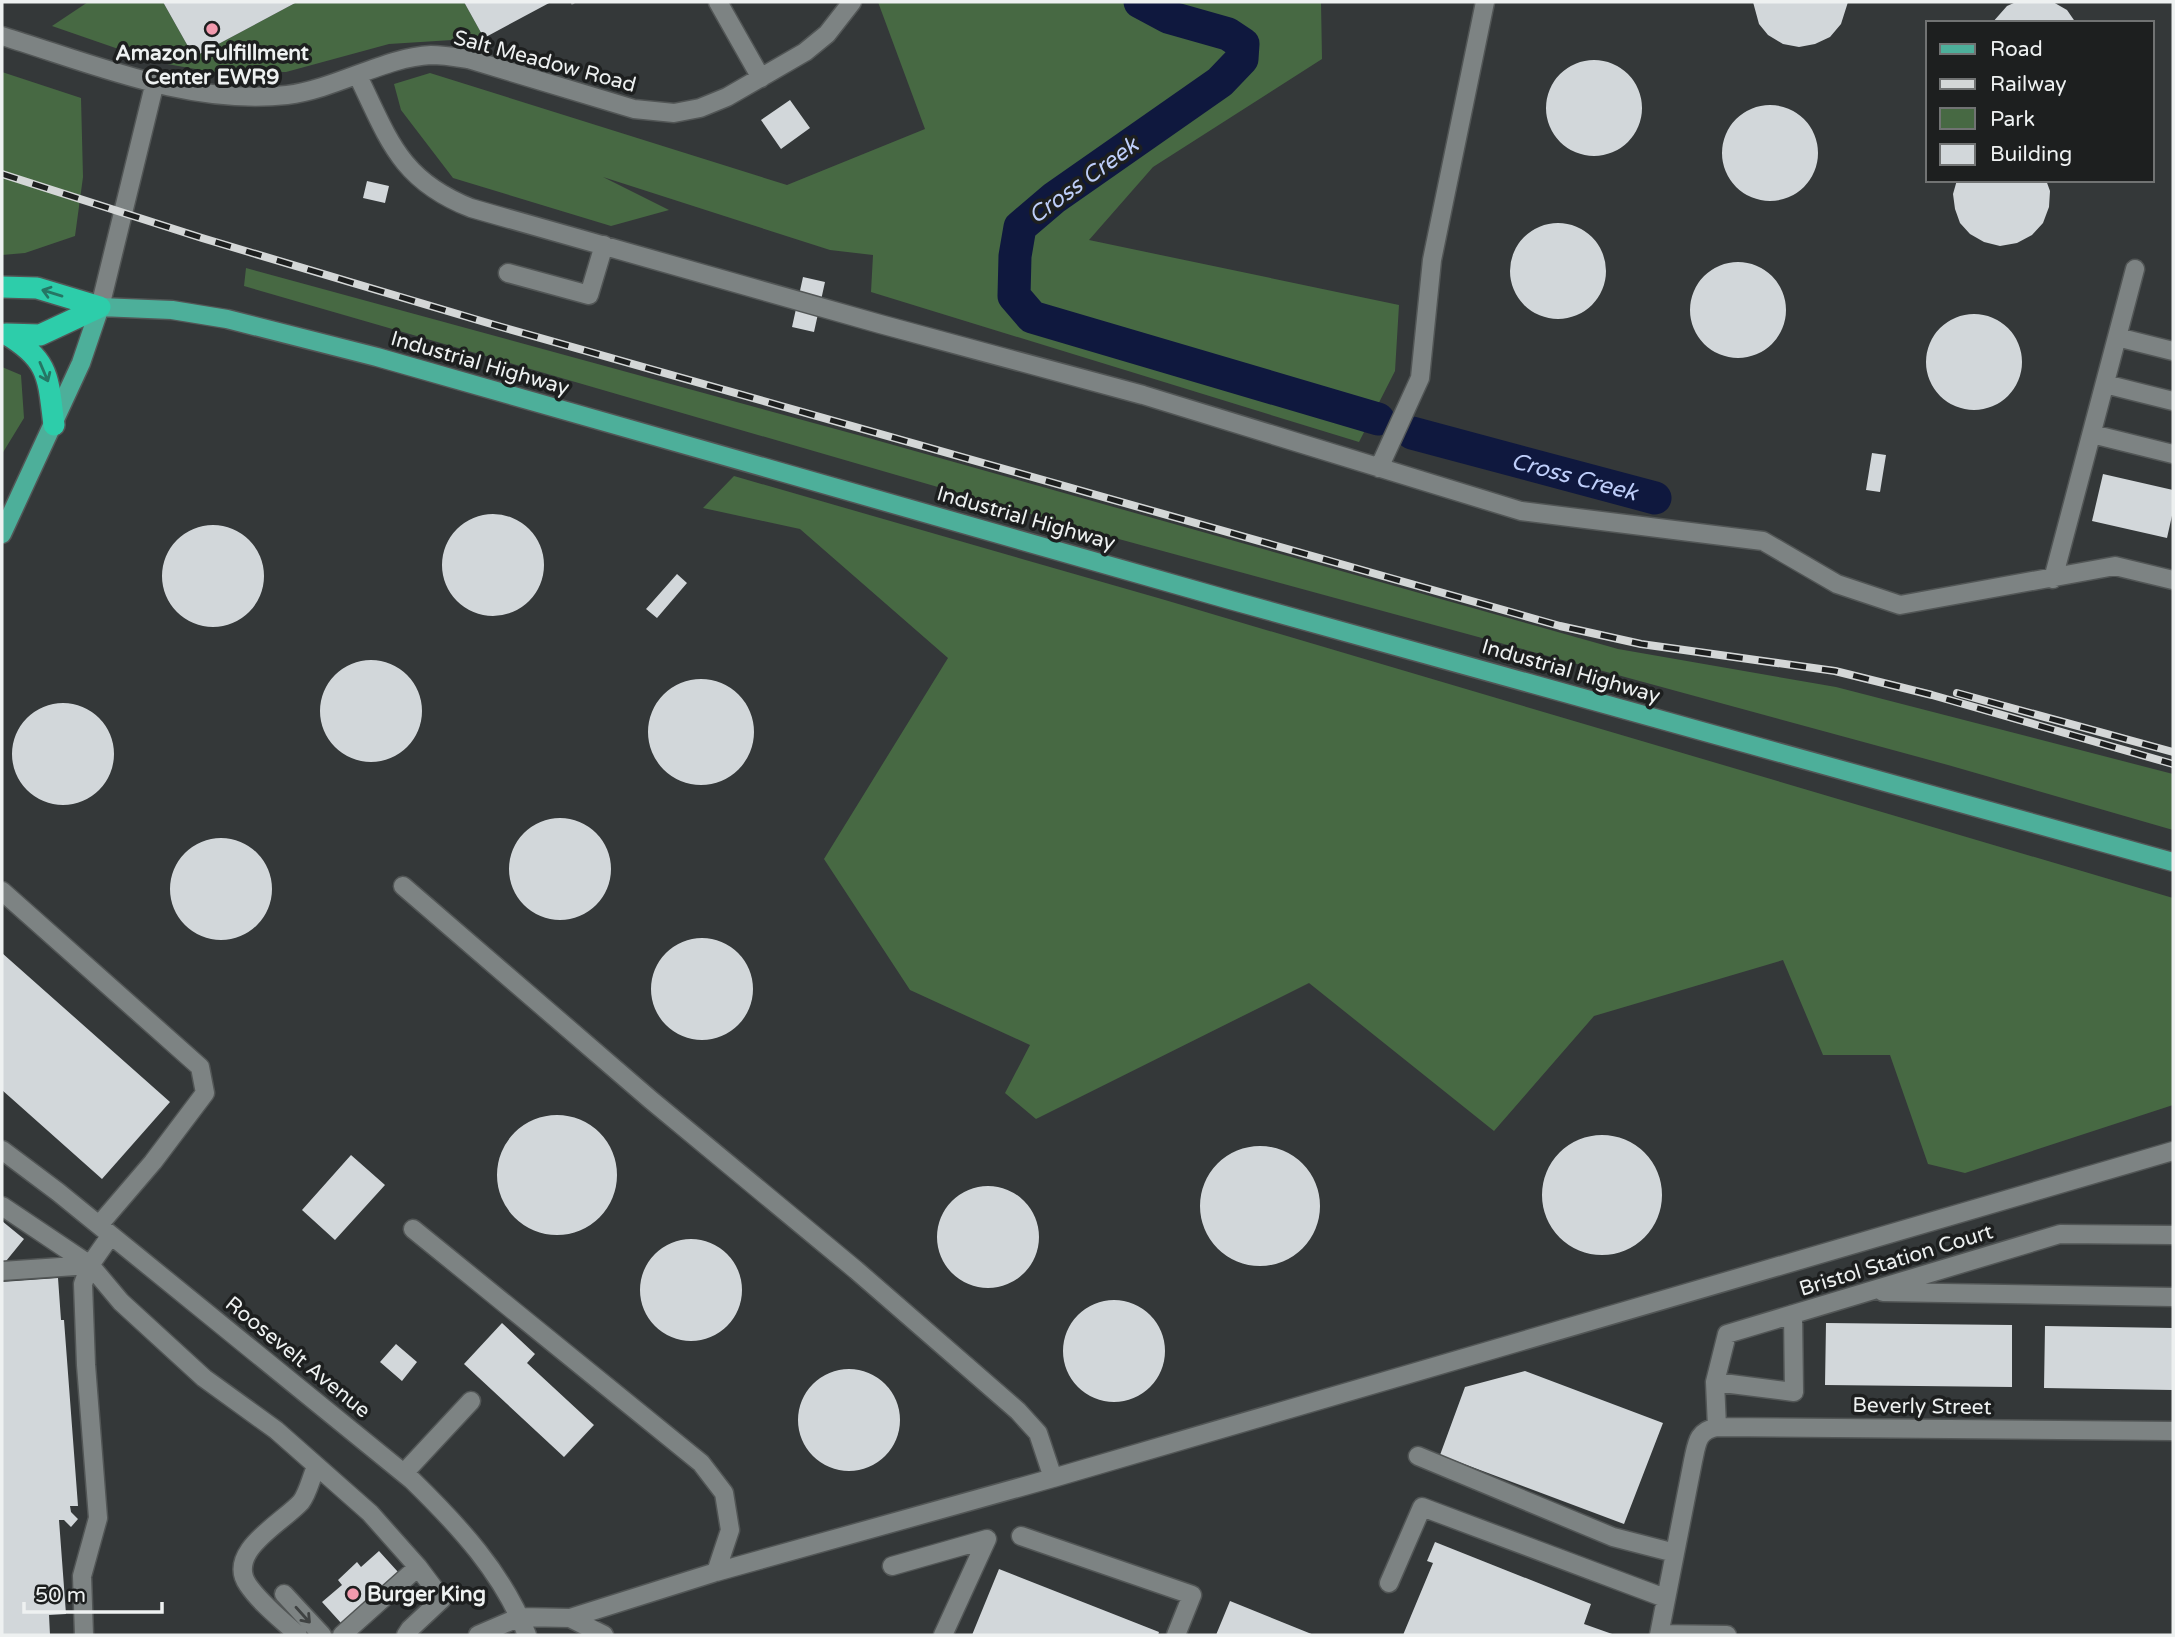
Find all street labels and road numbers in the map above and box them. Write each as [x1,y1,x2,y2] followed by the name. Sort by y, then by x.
[451,25,639,98] street label: Salt Meadow Road
[388,326,572,401] street label: Industrial Highway
[934,481,1118,556] street label: Industrial Highway
[1479,634,1663,709] street label: Industrial Highway
[1796,1219,1996,1302] street label: Bristol Station Court
[220,1291,375,1424] street label: Roosevelt Avenue
[1852,1393,1992,1420] street label: Beverly Street

